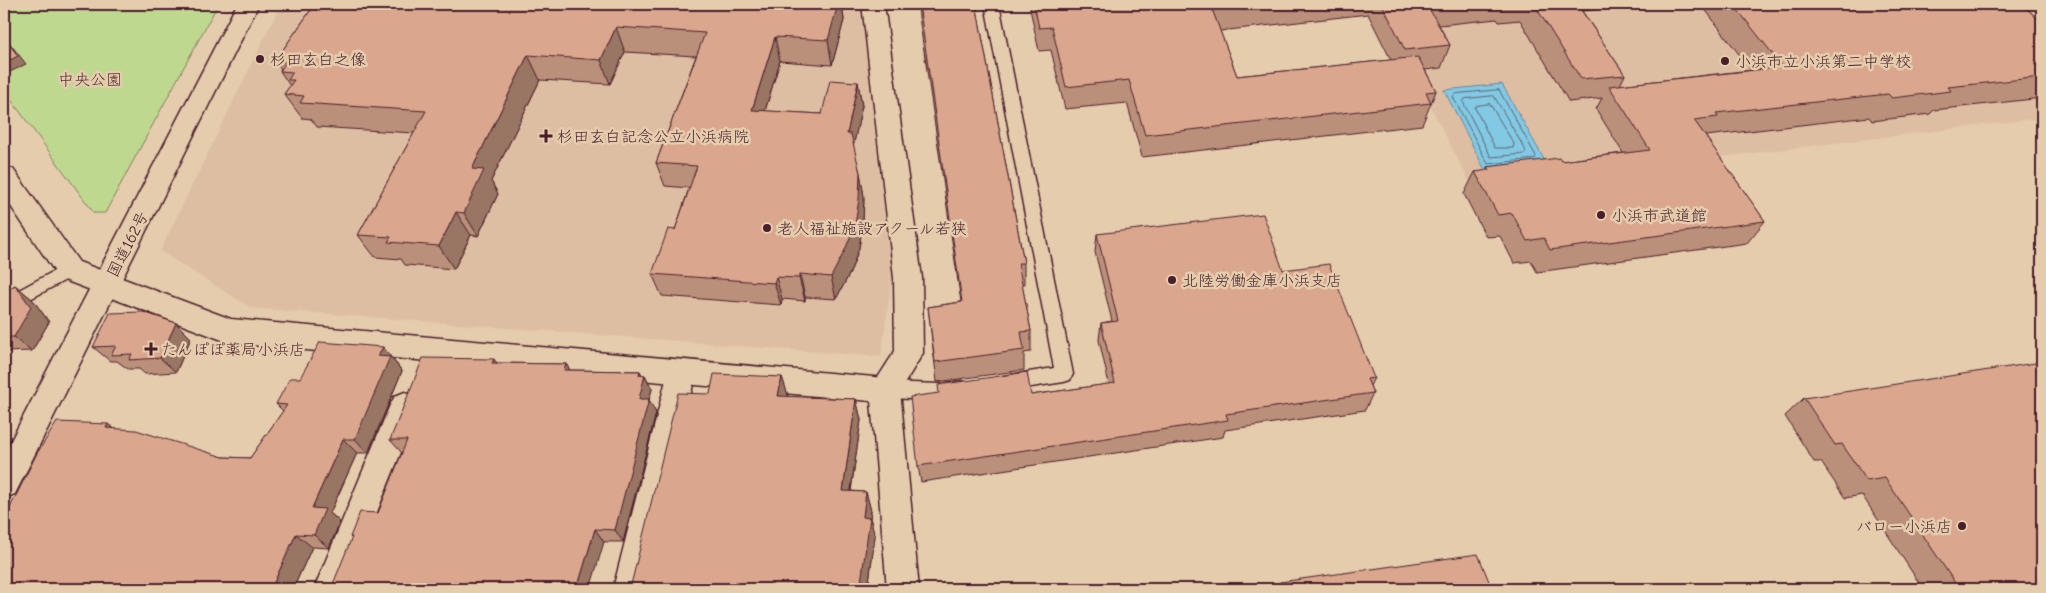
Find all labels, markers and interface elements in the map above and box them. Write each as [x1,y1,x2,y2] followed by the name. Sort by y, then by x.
[270,51,366,69] place label: 杉田玄白之像
[254,53,266,65] marker: 杉田玄白之像
[1735,53,1911,71] place label: 小浜市立小浜第二中学校
[1719,55,1731,67] marker: 小浜市立小浜第二中学校
[58,71,122,89] park label: 中央公園
[557,128,749,146] place label: 杉田玄白記念公立小浜病院
[539,129,553,143] marker: 杉田玄白記念公立小浜病院
[1611,207,1707,225] place label: 小浜市武道館
[104,209,152,280] street label: 国道162号
[1595,209,1607,221] marker: 小浜市武道館
[777,220,967,238] place label: 老人福祉施設アクール若狭
[761,222,773,234] marker: 老人福祉施設アクール若狭
[1182,272,1342,290] place label: 北陸労働金庫小浜支店
[1166,274,1178,286] marker: 北陸労働金庫小浜支店
[161,341,305,359] place label: たんぽぽ薬局小浜店
[145,343,157,355] marker: たんぽぽ薬局小浜店
[1856,518,1952,536] place label: バロー小浜店
[1956,520,1968,532] marker: バロー小浜店

